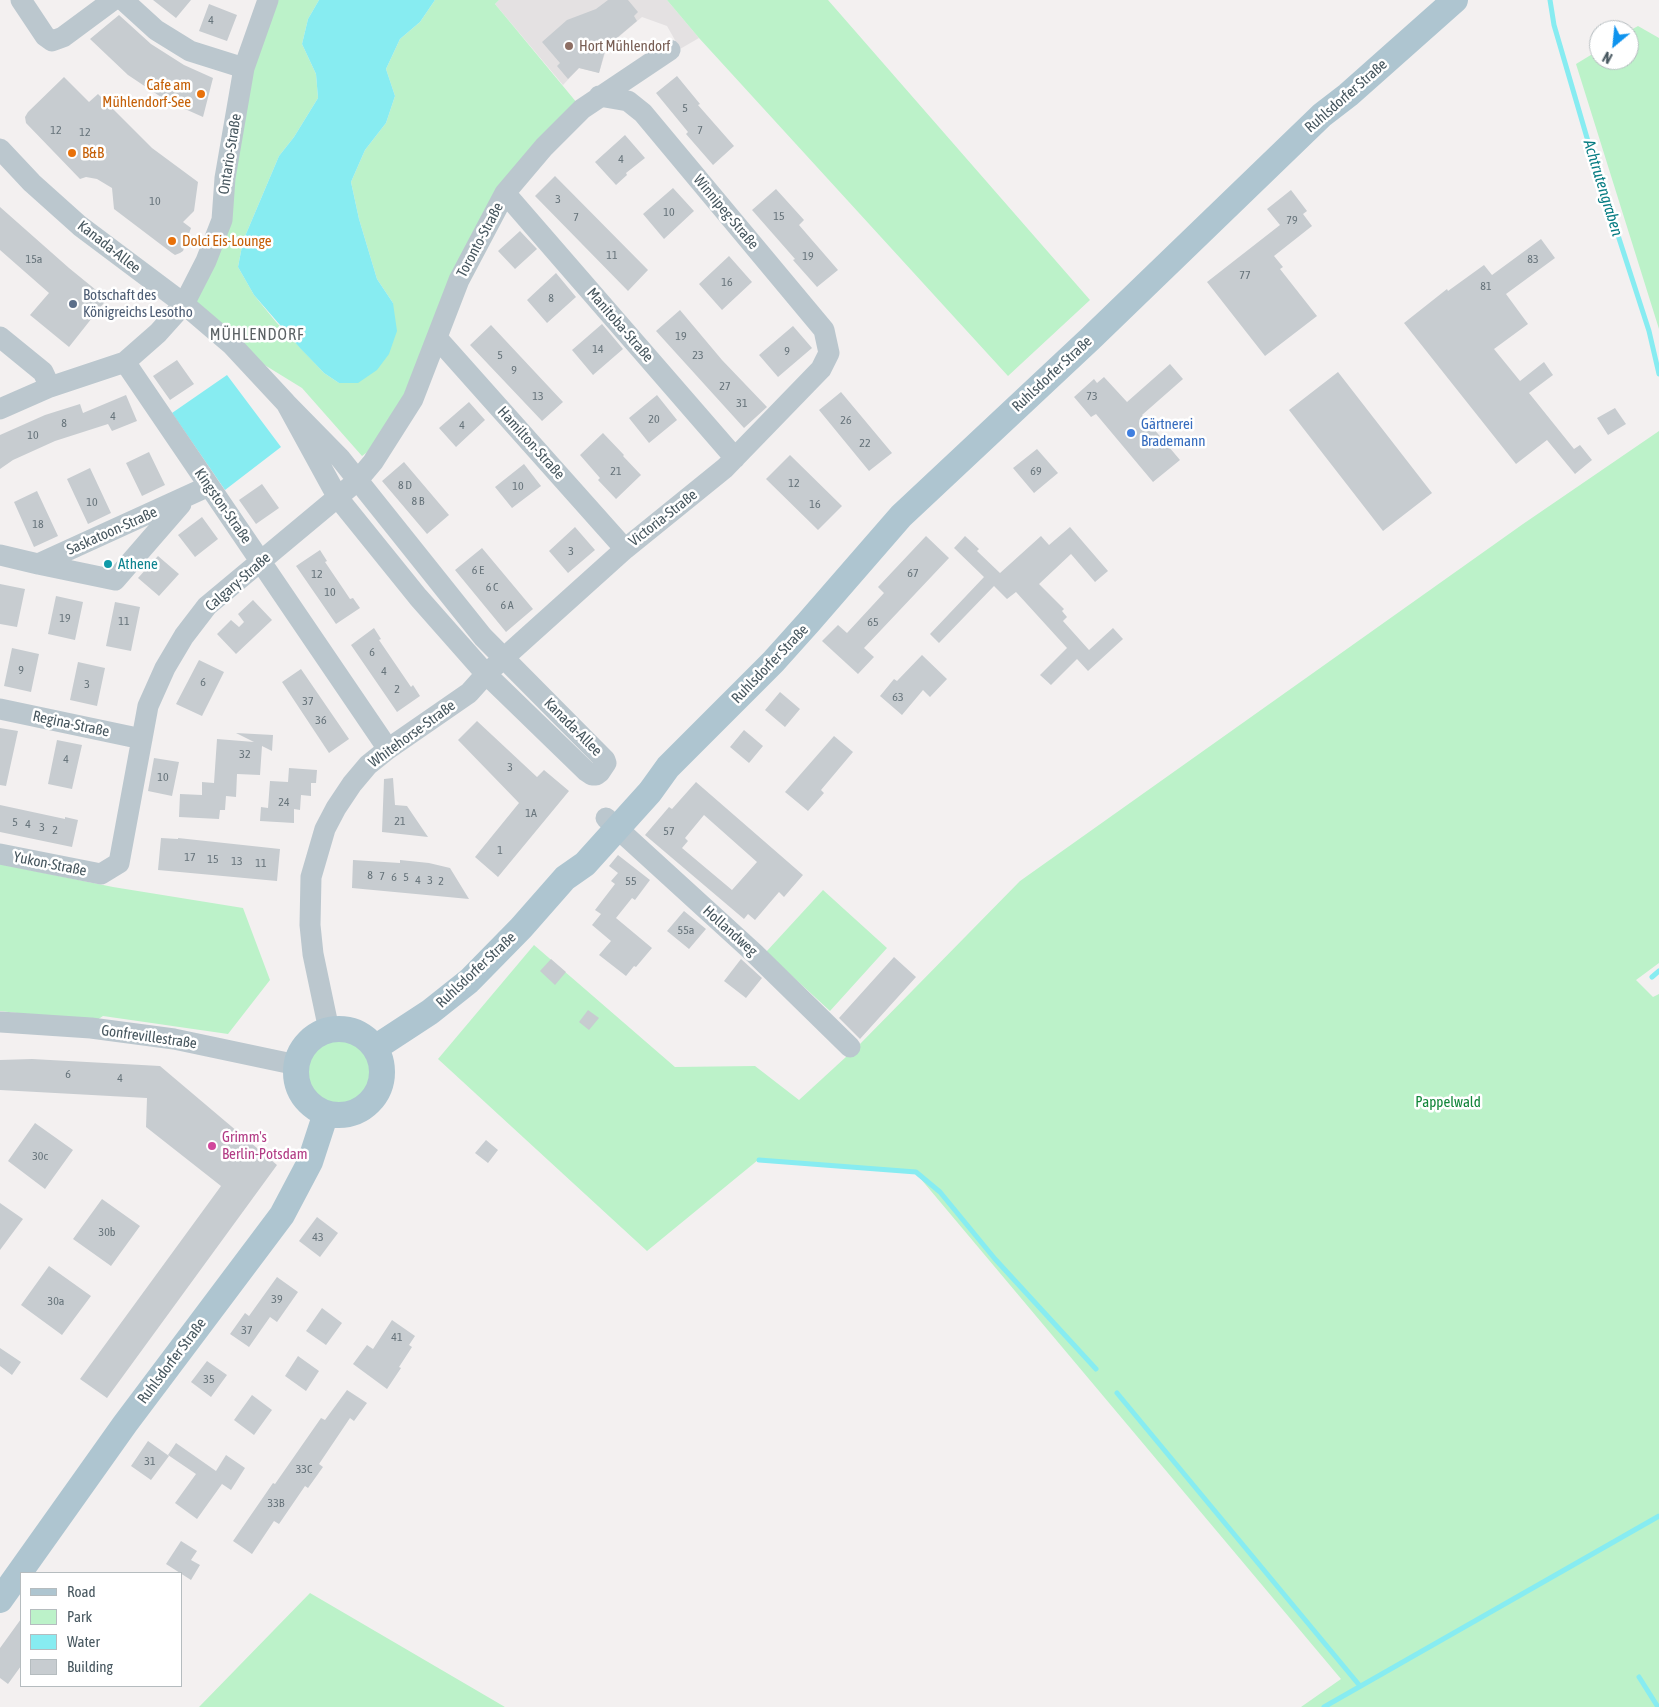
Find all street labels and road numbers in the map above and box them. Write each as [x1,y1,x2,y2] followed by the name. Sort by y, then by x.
[1301,56,1391,136] street label: Ruhlsdorfer Straße
[215,112,245,196] street label: Ontario-Straße
[690,171,762,253] street label: Winnipeg-Straße
[453,200,507,280] street label: Toronto-Straße
[74,217,144,277] street label: Kanada-Allee
[583,284,657,366] street label: Manitoba-Straße
[1008,332,1096,416] street label: Ruhlsdorfer Straße
[494,403,568,483] street label: Hamilton-Straße
[190,465,256,547] street label: Kingston-Straße
[625,486,701,550] street label: Victoria-Straße
[64,503,160,559] street label: Saskatoon-Straße
[202,549,274,615] street label: Calgary-Straße
[728,621,812,707] street label: Ruhlsdorfer Straße
[540,694,606,760] street label: Kanada-Allee
[365,697,459,771] street label: Whitehorse-Straße
[31,707,111,741] street label: Regina-Straße
[12,848,88,880] street label: Yukon-Straße
[699,902,761,960] street label: Hollandweg
[432,928,520,1012] street label: Ruhlsdorfer Straße
[100,1021,198,1053] street label: Gonfrevillestraße
[134,1315,210,1407] street label: Ruhlsdorfer Straße

